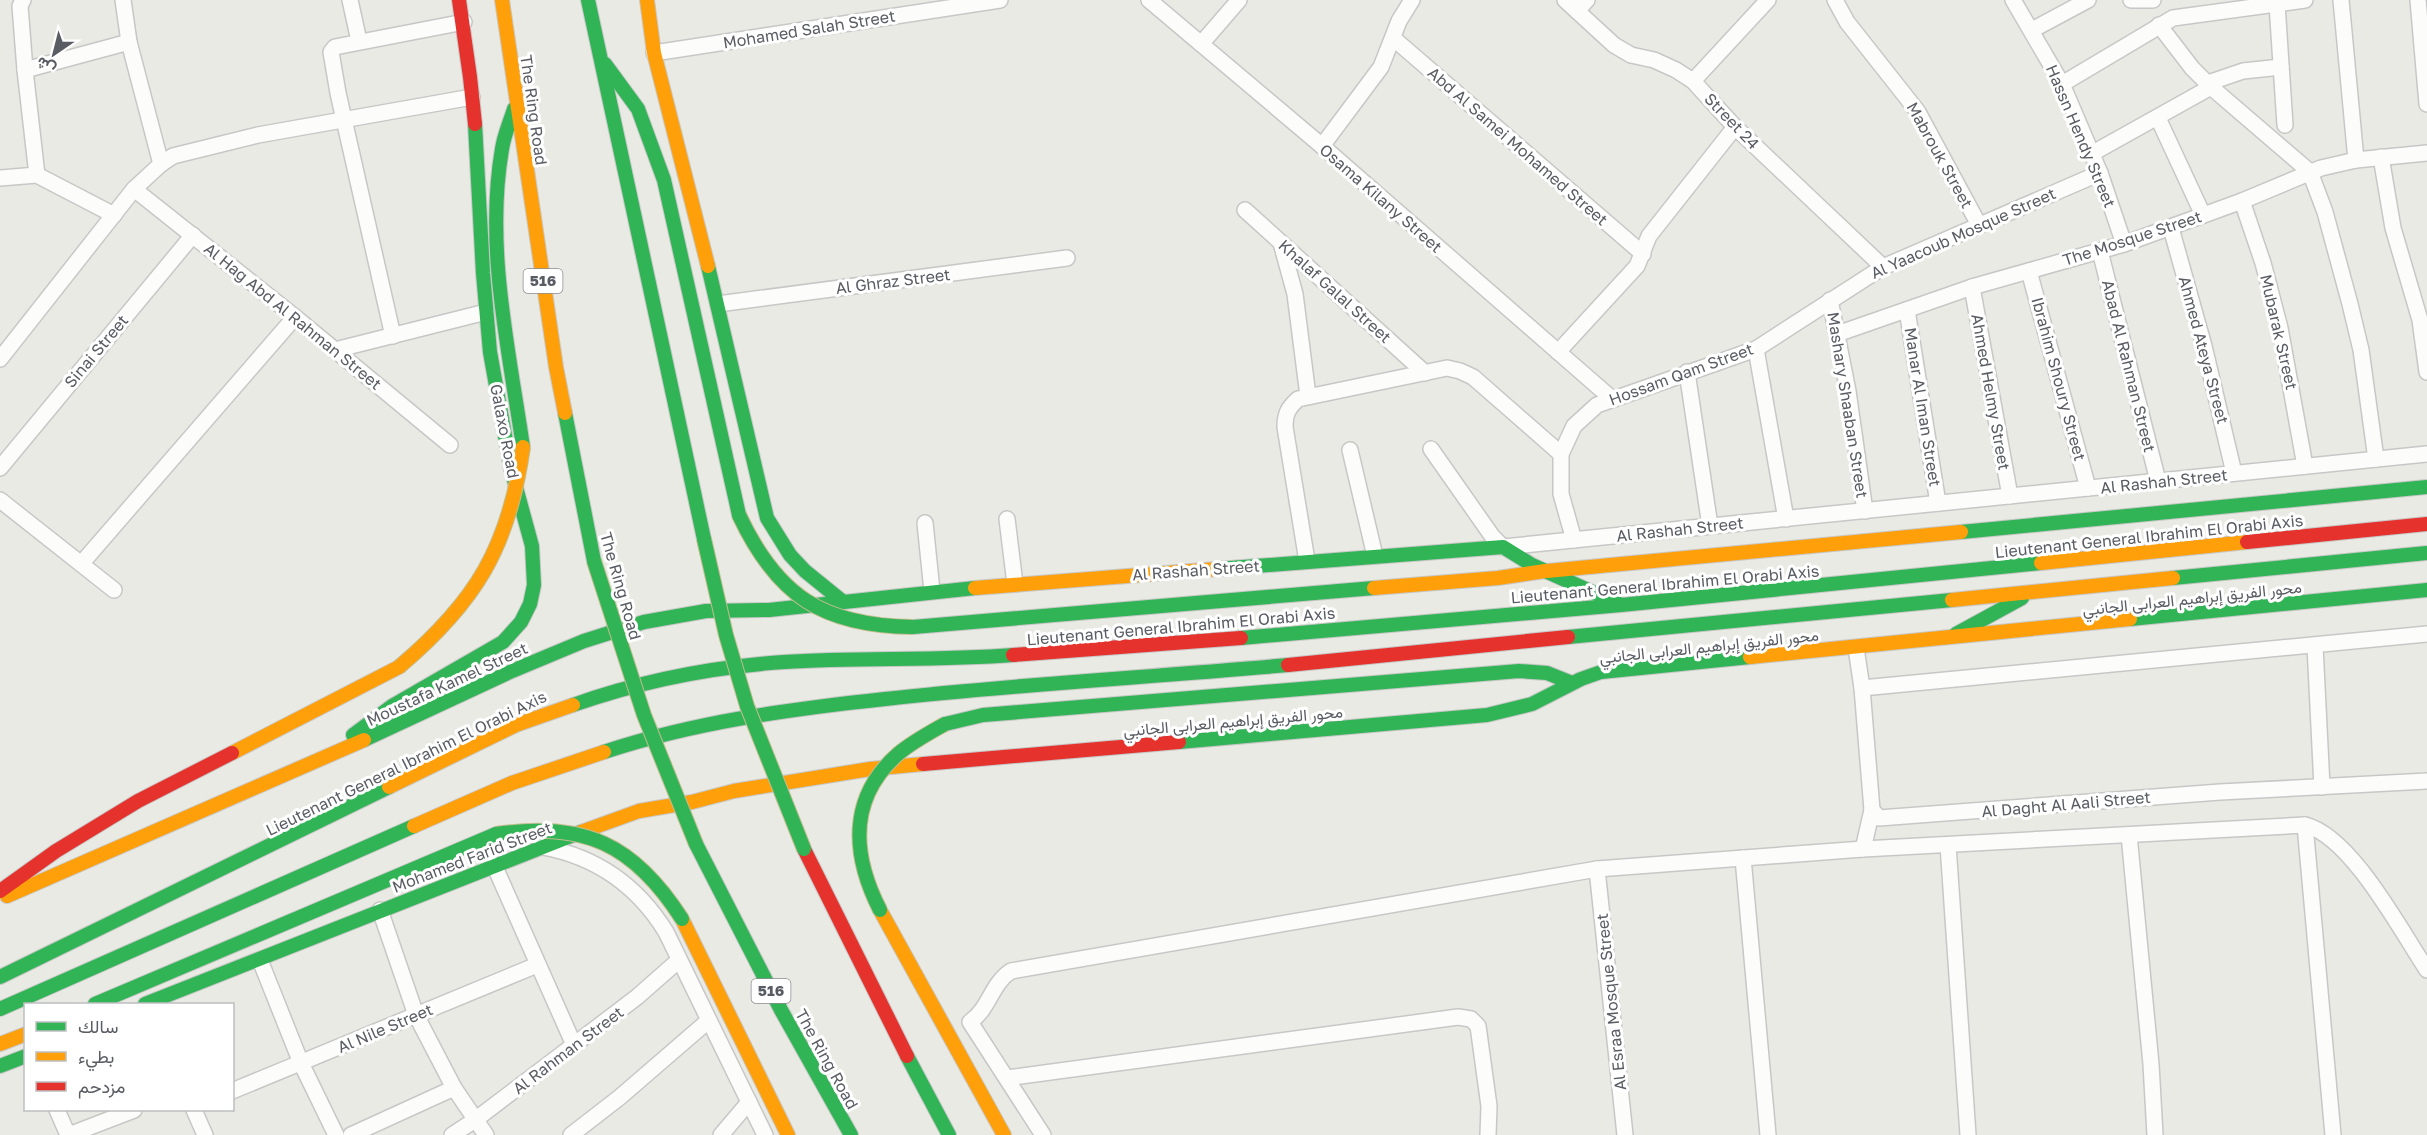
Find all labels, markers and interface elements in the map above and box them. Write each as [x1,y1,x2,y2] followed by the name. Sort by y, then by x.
[721,5,897,53] street label: Mohamed Salah Street
[24,24,84,84] north arrow
[32,53,59,80] text: ش
[516,54,552,166] street label: The Ring Road
[2042,61,2120,211] street label: Hassn Hendy Street
[1424,62,1612,230] street label: Abd Al Samei Mohamed Street
[1700,89,1764,153] street label: Street 24
[1903,98,1977,212] street label: Mabrouk Street
[1316,139,1446,257] street label: Osama Kilany Street
[1867,183,2059,283] street label: Al Yaacoub Mosque Street
[2060,206,2204,270] street label: The Mosque Street
[1274,235,1396,347] street label: Khalaf Galal Street
[200,238,386,394] street label: Al Hag Abd Al Rahman Street
[835,264,951,298] street label: Al Ghraz Street
[524,269,562,293] road number: 516
[2256,272,2302,392] street label: Mubarak Street
[2175,274,2233,426] street label: Ahmed Ateya Street
[2098,278,2160,454] street label: Abad Al Rahman Street
[2028,295,2090,463] street label: Ibrahim Shoury Street
[60,310,132,392] street label: Sinai Street
[1823,311,1873,499] street label: Mashary Shaaban Street
[1967,312,2015,472] street label: Ahmed Helmy Street
[1901,326,1945,488] street label: Manar Al Iman Street
[1606,339,1756,409] street label: Hossam Qam Street
[486,382,524,480] street label: Galaxo Road
[2099,464,2229,498] street label: Al Rashah Street
[1994,510,2304,562] street label: Lieutenant General Ibrahim El Orabi Axis
[1615,512,1745,546] street label: Al Rashah Street
[596,530,646,642] street label: The Ring Road
[1132,556,1260,584] street label: Al Rashah Street
[1510,561,1820,607] street label: Lieutenant General Ibrahim El Orabi Axis
[2081,577,2303,623] street label: محور الفريق إبراهيم العرابى الجانبي
[1026,603,1336,649] street label: Lieutenant General Ibrahim El Orabi Axis
[1598,625,1820,671] street label: محور الفريق إبراهيم العرابى الجانبي
[363,638,531,730] street label: Moustafa Kamel Street
[262,686,550,840] street label: Lieutenant General Ibrahim El Orabi Axis
[1122,701,1344,745] street label: محور الفريق إبراهيم العرابى الجانبي
[1981,787,2151,821] street label: Al Daght Al Aali Street
[389,817,555,897] street label: Mohamed Farid Street
[1592,912,1630,1092] street label: Al Esraa Mosque Street
[752,979,790,1003] road number: 516
[334,999,436,1057] street label: Al Nile Street
[509,1002,627,1098] street label: Al Rahman Street
[24,1003,234,1111] legend
[791,1006,863,1112] street label: The Ring Road
[78,1015,118,1037] text: سالك
[78,1045,114,1072] text: بطيء
[78,1075,125,1099] text: مزدحم

